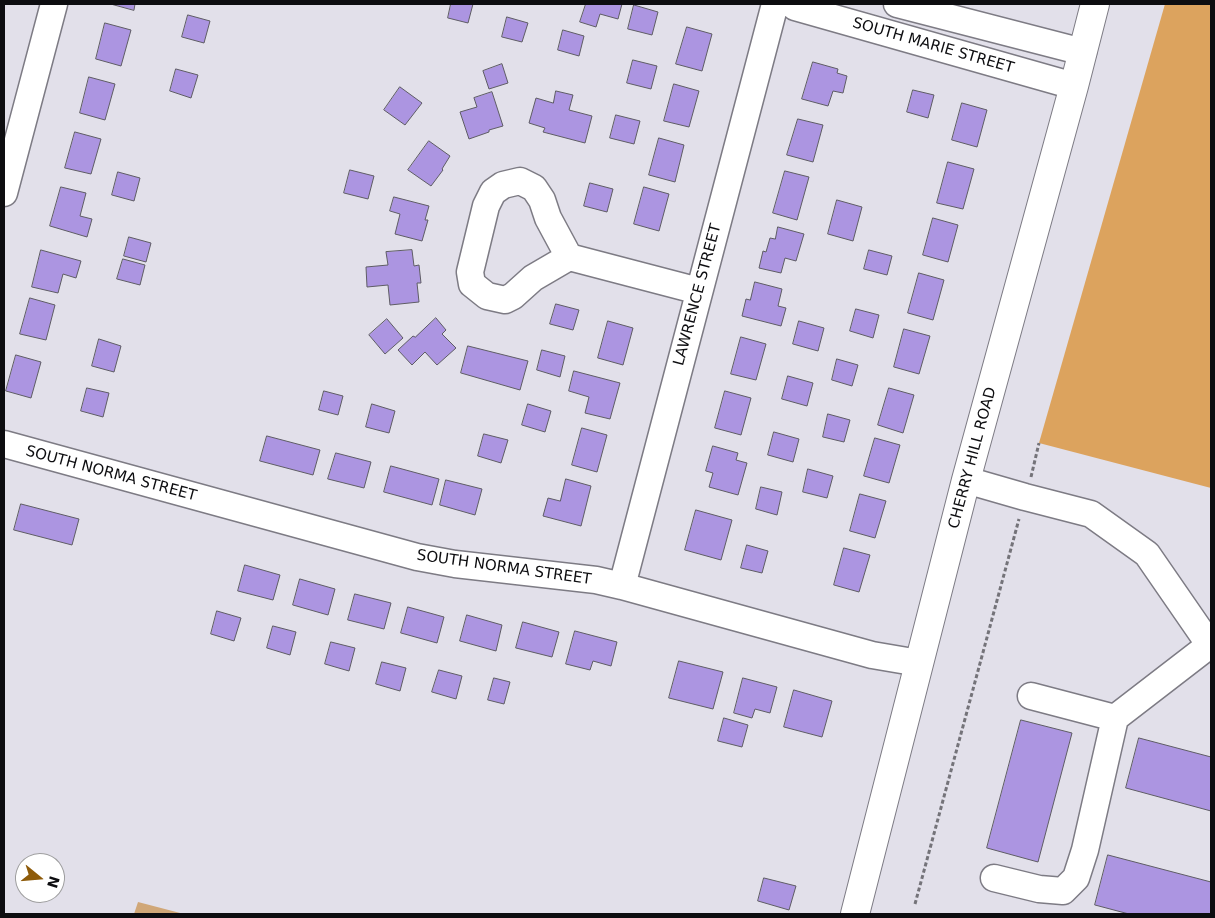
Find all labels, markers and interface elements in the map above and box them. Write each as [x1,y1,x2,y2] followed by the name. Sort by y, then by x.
[850,14,1016,78] street label: SOUTH MARIE STREET
[670,222,726,368] street label: LAWRENCE STREET
[945,385,1001,531] street label: CHERRY HILL ROAD
[24,443,198,505] street label: SOUTH NORMA STREET
[416,547,592,589] street label: SOUTH NORMA STREET
[15,853,65,903] north arrow
[44,874,63,890] text: N

